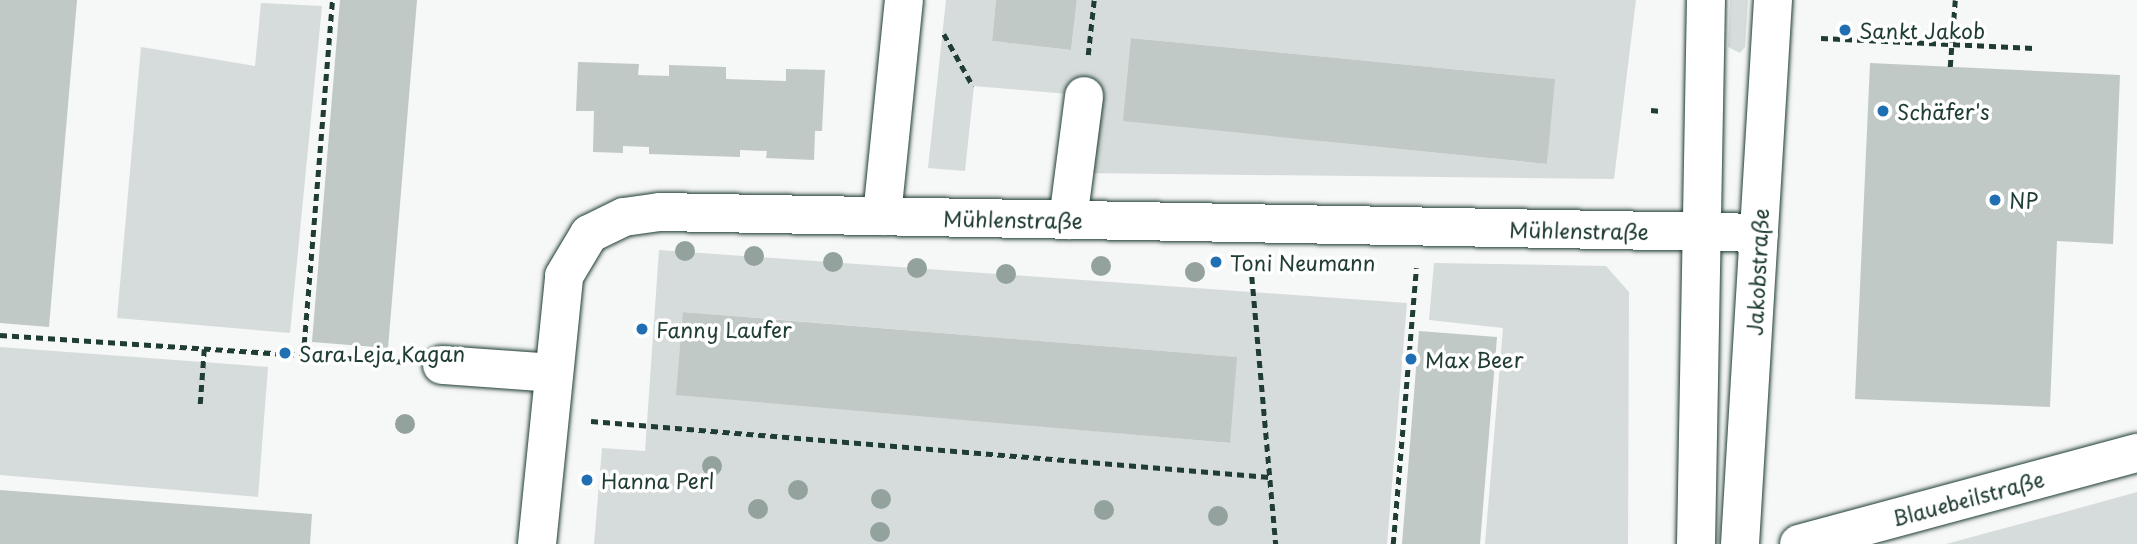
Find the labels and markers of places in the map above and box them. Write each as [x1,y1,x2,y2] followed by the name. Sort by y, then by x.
[1859,17,1987,43] place label: Sankt Jakob
[1837,22,1853,38] marker: Sankt Jakob
[1897,98,1989,124] place label: Schäfer's
[1875,103,1891,119] marker: Schäfer's
[2009,187,2038,213] place label: NP
[1987,192,2003,208] marker: NP
[1230,249,1376,275] place label: Toni Neumann
[1208,254,1224,270] marker: Toni Neumann
[656,316,790,342] place label: Fanny Laufer
[634,321,650,337] marker: Fanny Laufer
[299,340,465,366] place label: Sara Leja Kagan
[277,345,293,361] marker: Sara Leja Kagan
[1425,346,1523,372] place label: Max Beer
[1403,351,1419,367] marker: Max Beer
[601,467,714,493] place label: Hanna Perl
[579,472,595,488] marker: Hanna Perl

